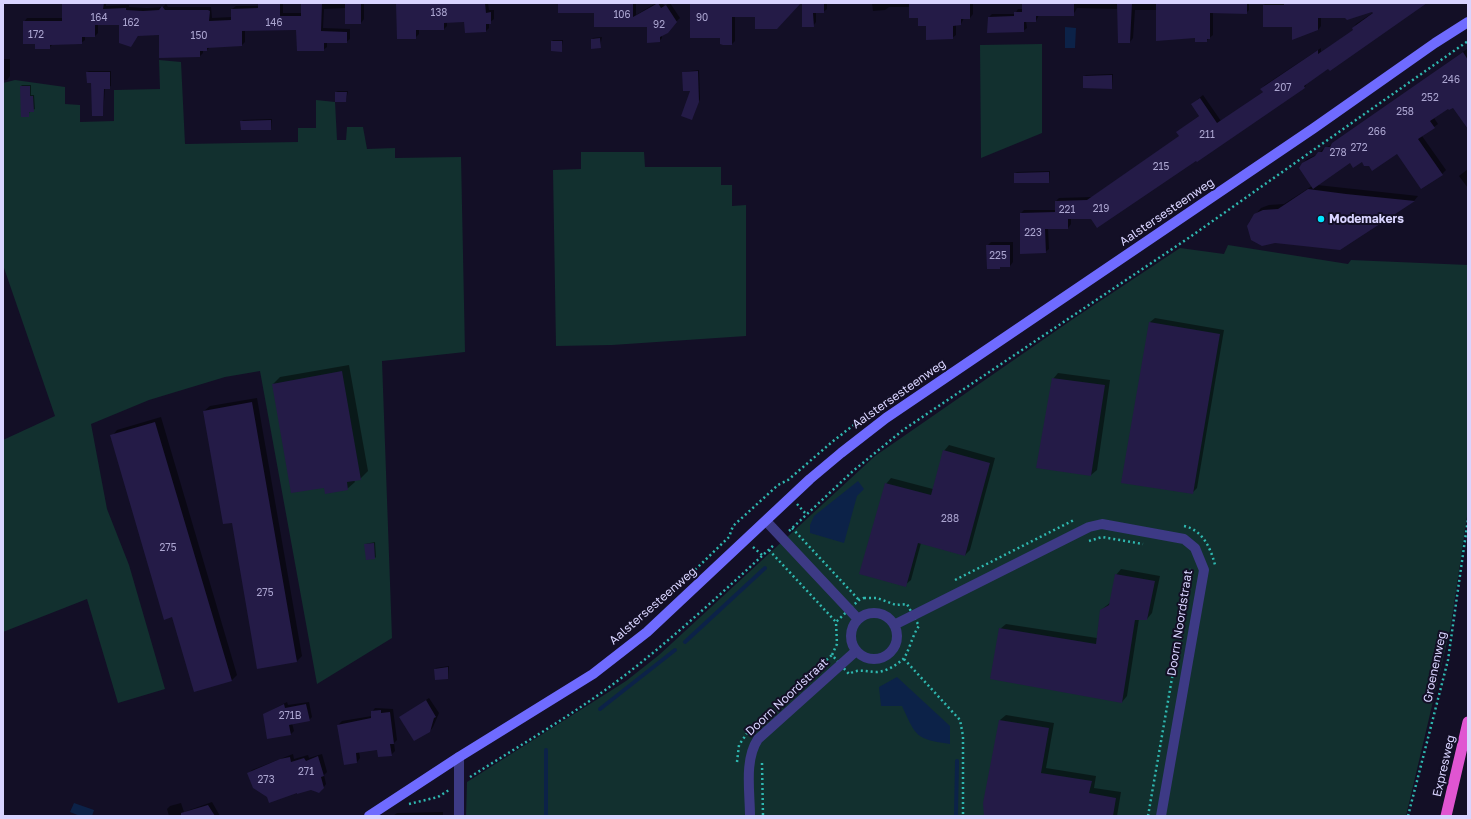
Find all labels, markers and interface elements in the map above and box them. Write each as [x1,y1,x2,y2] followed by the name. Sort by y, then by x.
[431,7,447,19] house number: 138
[613,9,631,21] house number: 106
[91,12,107,24] house number: 164
[696,12,708,24] house number: 90
[123,17,139,29] house number: 162
[266,17,282,29] house number: 146
[653,19,665,31] house number: 92
[28,29,44,41] house number: 172
[191,30,207,42] house number: 150
[1442,74,1460,86] house number: 246
[1274,82,1292,94] house number: 207
[1421,92,1439,104] house number: 252
[1396,106,1414,118] house number: 258
[1368,126,1386,138] house number: 266
[1199,129,1215,141] house number: 211
[1351,142,1367,154] house number: 272
[1329,147,1347,159] house number: 278
[1153,161,1169,173] house number: 215
[1117,175,1217,249] street label: Aalstersesteenweg
[1093,203,1109,215] house number: 219
[1059,204,1075,216] house number: 221
[1329,212,1404,226] place label: Modemakers
[1316,214,1326,224] marker: Modemakers
[1024,227,1042,239] house number: 223
[989,250,1007,262] house number: 225
[849,356,949,432] street label: Aalstersesteenweg
[941,513,959,525] house number: 288
[160,542,176,554] house number: 275
[606,564,700,648] street label: Aalstersesteenweg
[1164,569,1196,677] street label: Doorn Noordstraat
[257,587,273,599] house number: 275
[1420,630,1450,704] street label: Groenenweg
[743,655,831,739] street label: Doorn Noordstraat
[279,710,301,722] house number: 271B
[1430,734,1458,798] street label: Expresweg
[298,766,314,778] house number: 271
[258,774,274,786] house number: 273

